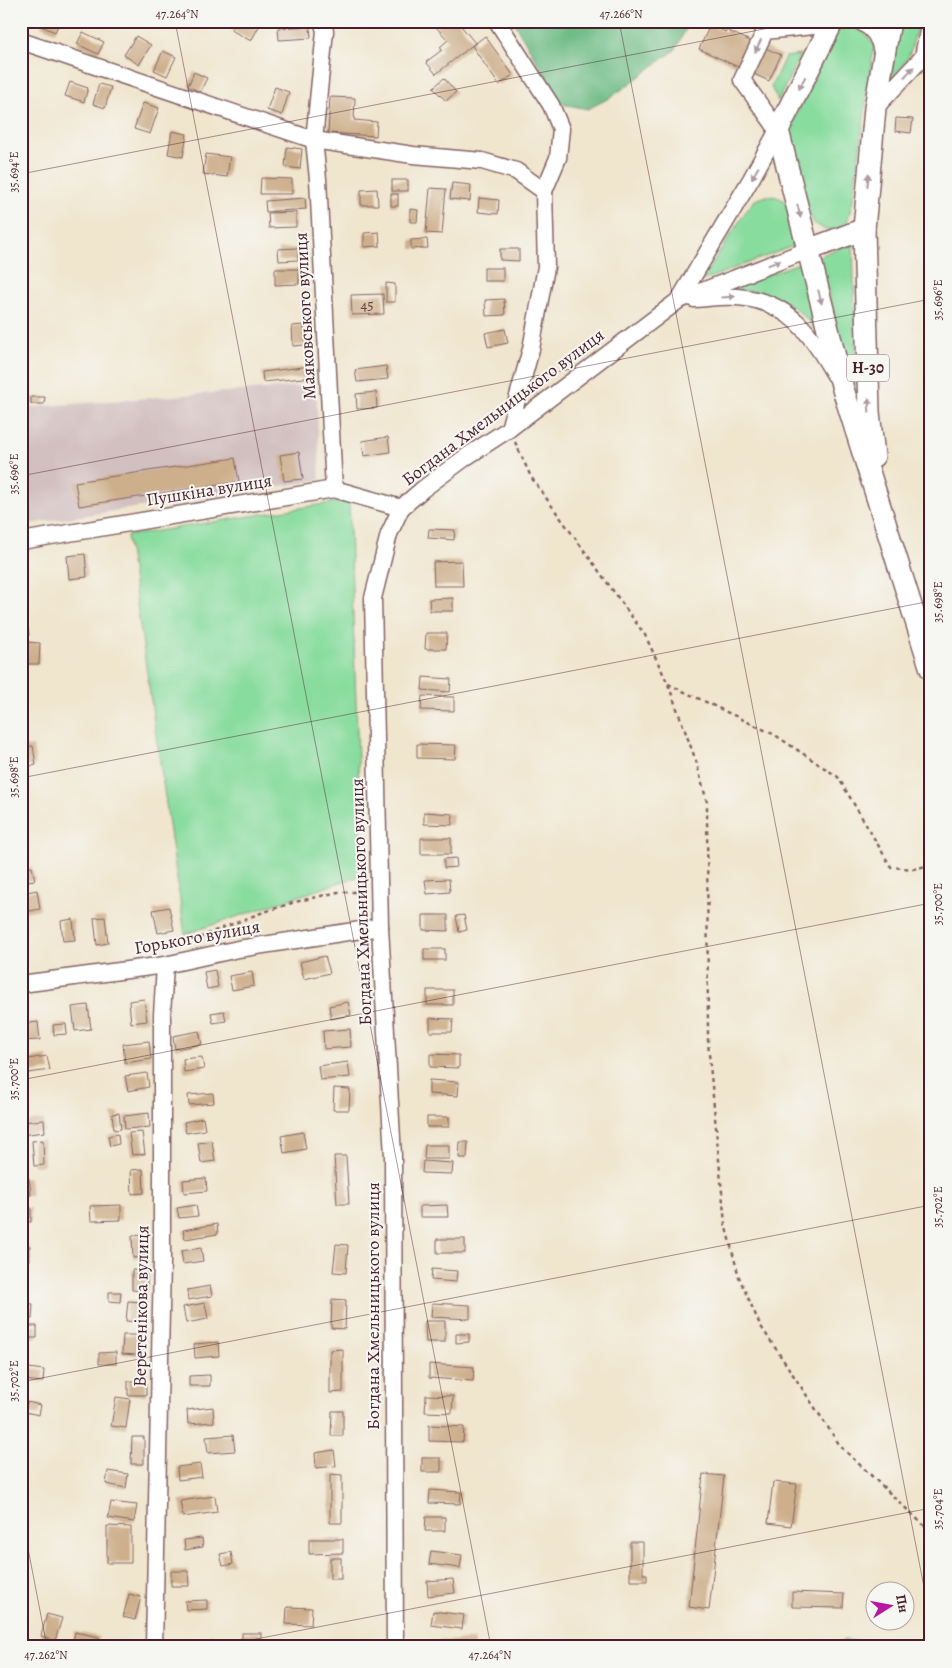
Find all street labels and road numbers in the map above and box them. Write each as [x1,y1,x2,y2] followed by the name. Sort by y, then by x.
[289,232,321,400] street label: Маяковського вулиця
[397,323,609,491] street label: Богдана Хмельницького вулиця
[847,354,889,382] road number: Н-30
[145,468,273,512] street label: Пушкіна вулиця
[345,778,377,1026] street label: Богдана Хмельницького вулиця
[132,914,262,960] street label: Горького вулиця
[361,1182,385,1430] street label: Богдана Хмельницького вулиця
[128,1225,154,1387] street label: Веретенікова вулиця

